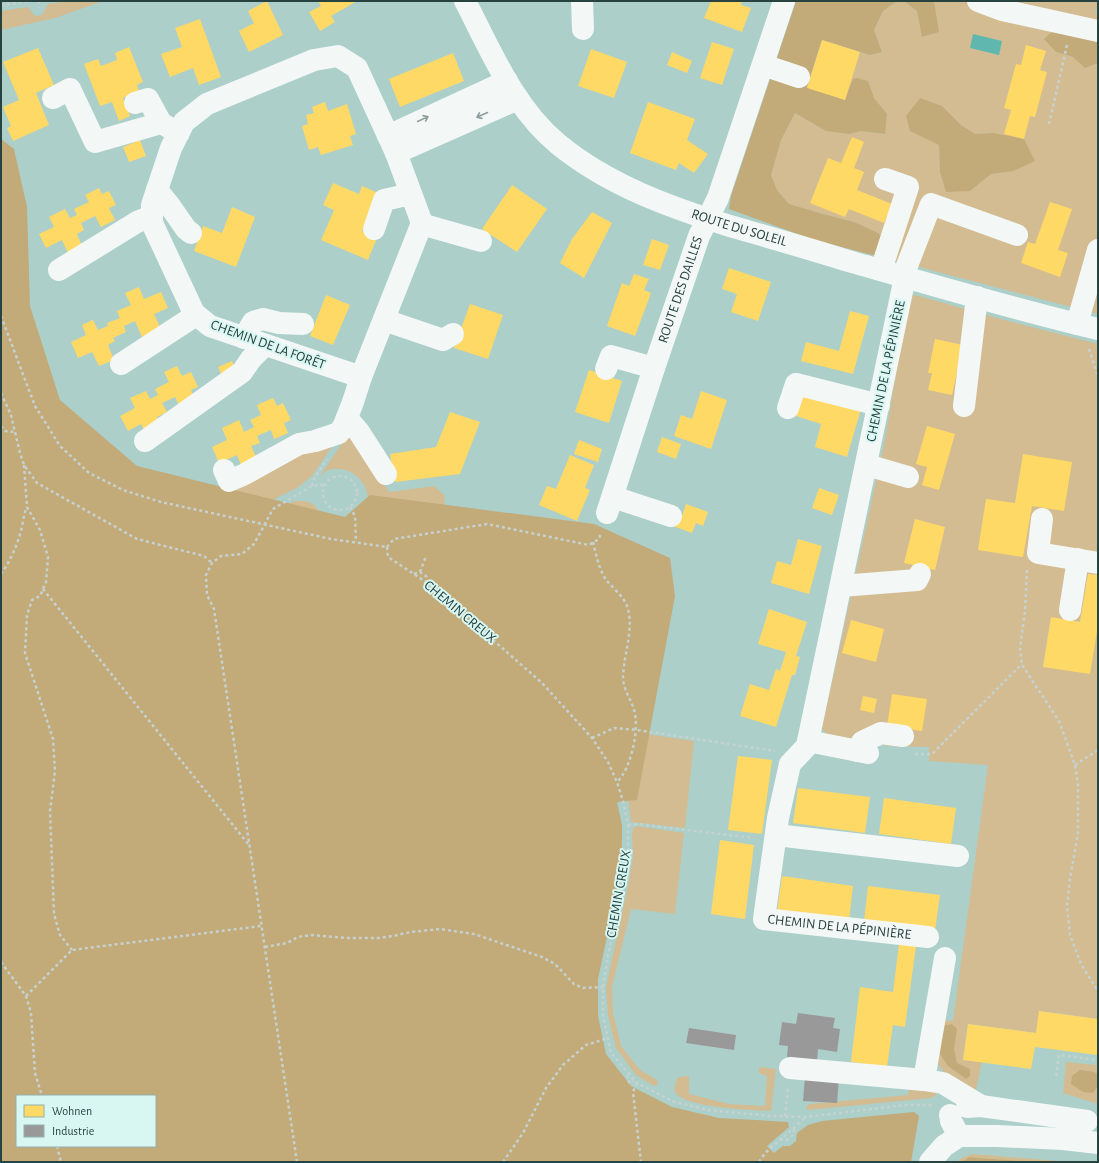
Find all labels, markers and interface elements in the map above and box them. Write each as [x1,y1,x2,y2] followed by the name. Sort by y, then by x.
[476,112,488,119] one-way arrow
[417,115,429,122] one-way arrow
[690,207,789,249] street label: ROUTE DU SOLEIL
[656,235,705,345] street label: ROUTE DES DAILLES
[861,298,908,443] street label: CHEMIN DE LA PÉPINIÈRE
[209,316,328,372] street label: CHEMIN DE LA FORÊT
[421,578,499,646] street label: CHEMIN CREUX
[604,849,634,939] street label: CHEMIN CREUX
[767,912,912,942] street label: CHEMIN DE LA PÉPINIÈRE
[16,1095,156,1147] legend
[52,1105,92,1117] text: Wohnen
[52,1125,94,1137] text: Industrie

